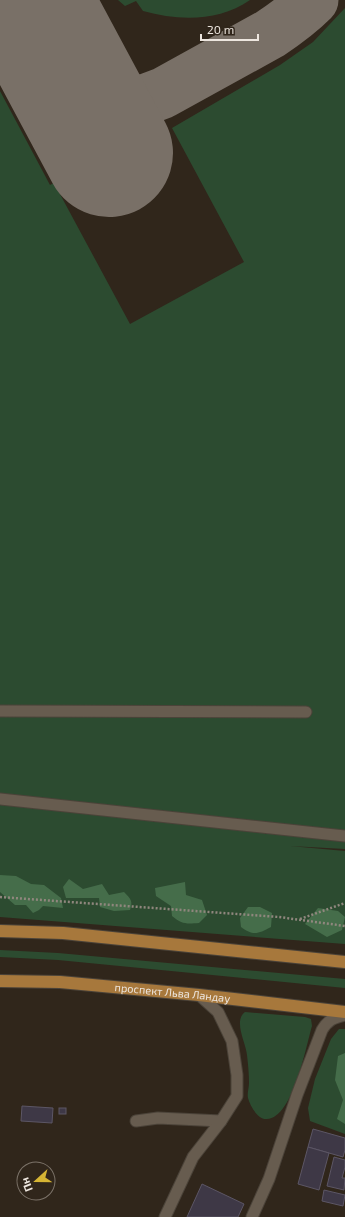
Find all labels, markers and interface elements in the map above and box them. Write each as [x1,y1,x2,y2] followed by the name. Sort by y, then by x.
[201,16,258,42] scale bar
[207,22,234,36] text: 20 m
[114,980,231,1006] street label: проспект Льва Ландау
[16,1161,56,1201] north arrow
[18,1176,35,1194] text: Пн

